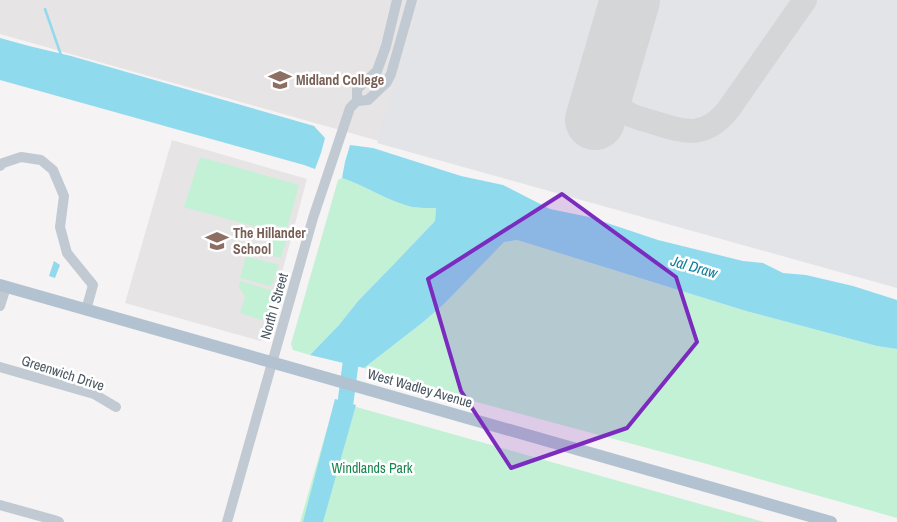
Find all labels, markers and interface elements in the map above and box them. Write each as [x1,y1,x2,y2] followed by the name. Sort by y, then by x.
[267,67,293,93] school or university icon: Midland College
[296,71,384,89] place label: Midland College
[233,224,306,258] place label: The Hillander School
[204,228,230,254] school or university icon: The Hillander School
[667,250,721,284] water label: Jal Draw
[256,271,292,341] street label: North I Street
[19,351,107,395] street label: Greenwich Drive
[365,364,475,412] street label: West Wadley Avenue
[331,459,413,477] park label: Windlands Park

